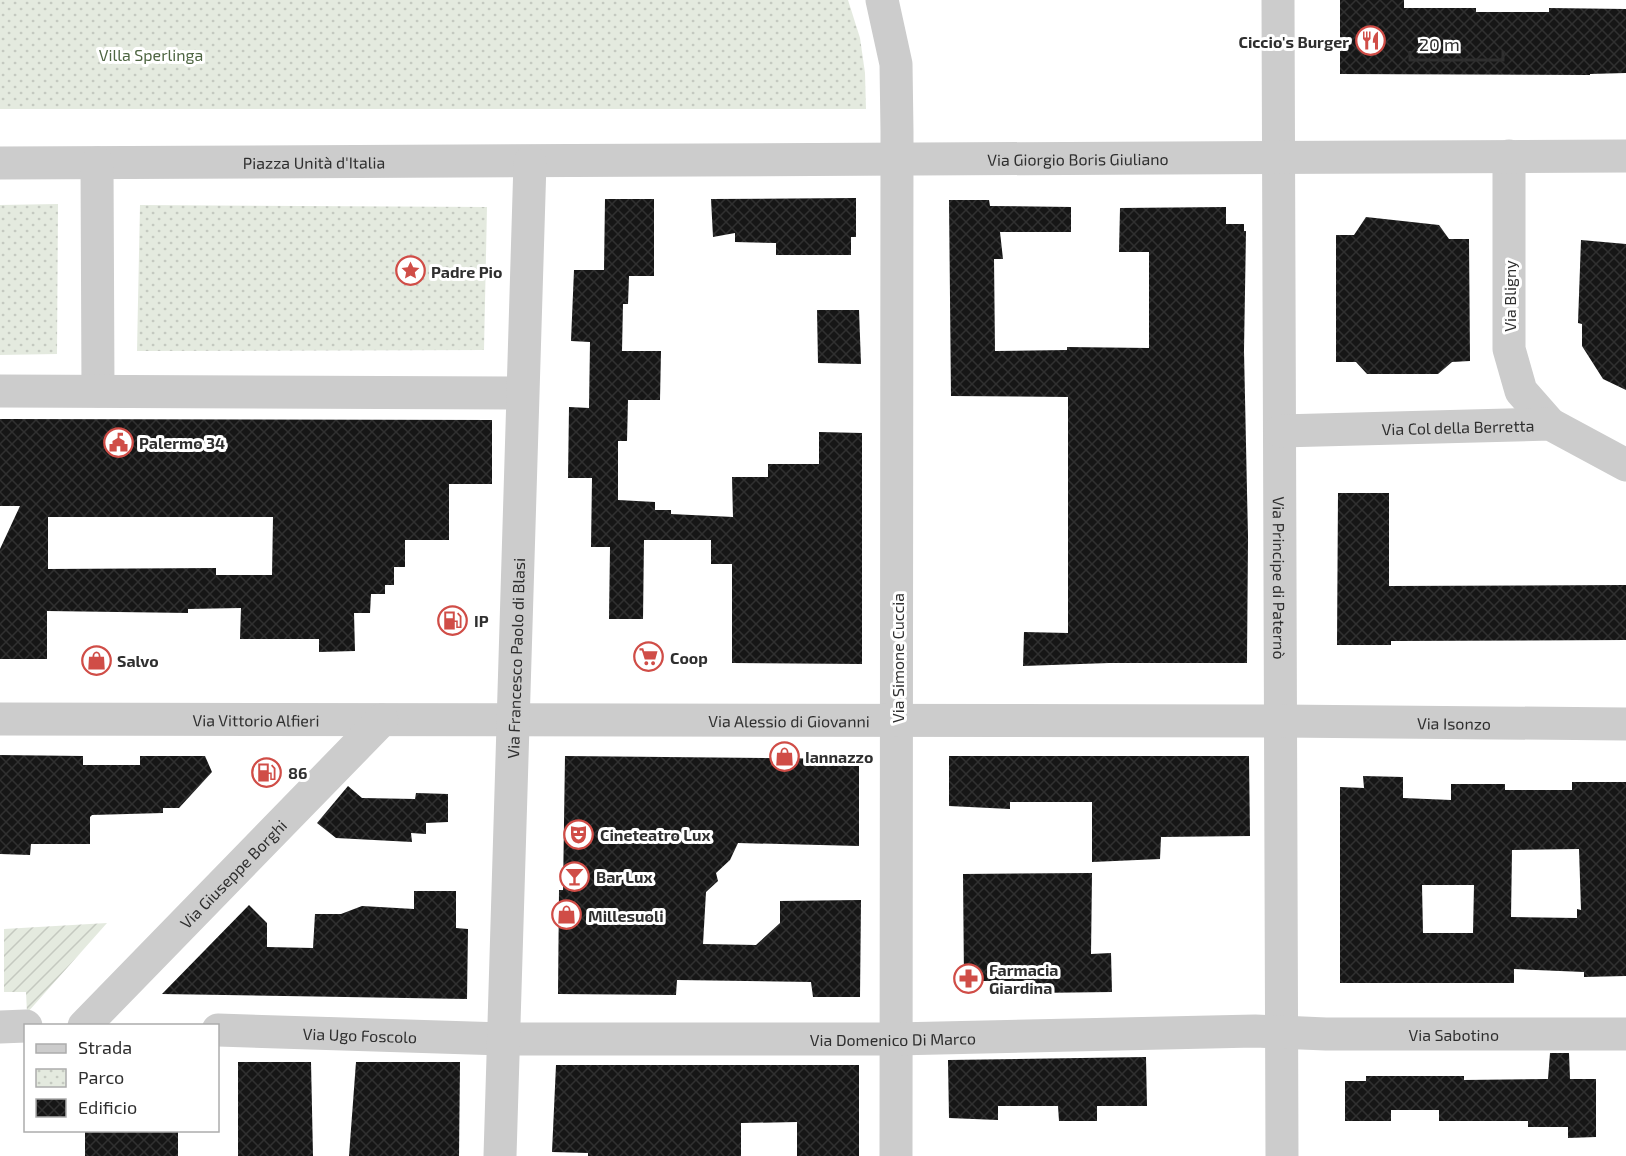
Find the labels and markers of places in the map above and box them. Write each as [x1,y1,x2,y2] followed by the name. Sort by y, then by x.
[1354,25,1386,57] restaurant icon: Ciccio's Burger
[1238,32,1349,51] place label: Ciccio's Burger
[394,255,426,287] place icon: Padre Pio
[431,262,502,281] place label: Padre Pio
[102,426,134,458] public building icon: Palermo 34
[139,433,225,452] place label: Palermo 34
[437,604,469,636] fuel station icon: IP
[474,611,489,630] place label: IP
[633,641,665,673] supermarket icon: Coop
[80,644,112,676] shop icon: Salvo
[670,648,708,667] place label: Coop
[117,651,159,670] place label: Salvo
[768,740,800,772] shop icon: Iannazzo
[805,747,873,766] place label: Iannazzo
[251,756,283,788] fuel station icon: 86
[288,763,307,782] place label: 86
[563,818,595,850] theatre icon: Cineteatro Lux
[600,825,710,844] place label: Cineteatro Lux
[559,860,591,892] bar icon: Bar Lux
[596,867,652,886] place label: Bar Lux
[551,899,583,931] shop icon: Millesuoli
[588,906,664,925] place label: Millesuoli
[989,960,1058,997] place label: Farmacia Giardina
[952,962,984,994] pharmacy icon: Farmacia Giardina

